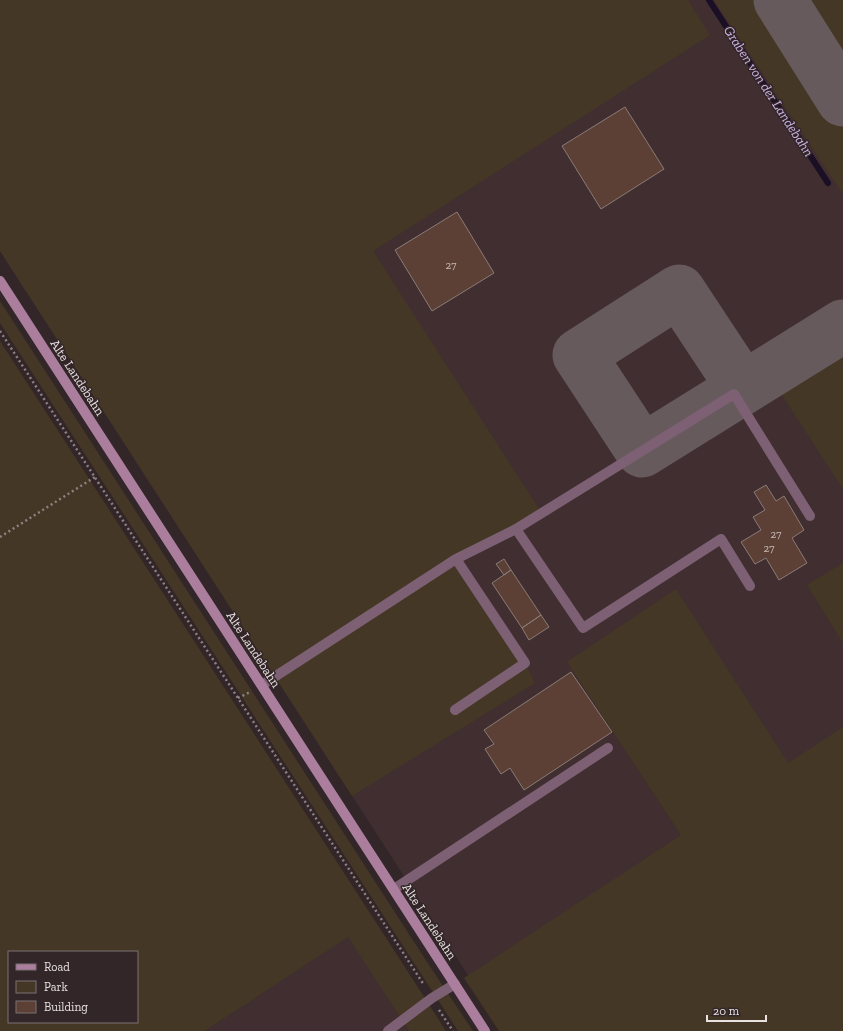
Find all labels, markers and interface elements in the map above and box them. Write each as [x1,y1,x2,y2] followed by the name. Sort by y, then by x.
[720,23,817,160] water label: Graben von der Landebahn
[446,259,456,272] house number: 27
[47,336,108,419] street label: Alte Landebahn
[771,528,781,541] house number: 27
[764,542,774,555] house number: 27
[223,608,284,691] street label: Alte Landebahn
[399,880,460,963] street label: Alte Landebahn
[8,951,138,1023] legend
[44,960,70,974] text: Road
[44,980,69,994] text: Park
[707,997,766,1023] scale bar
[44,1000,88,1014] text: Building
[713,1004,740,1018] text: 20 m

